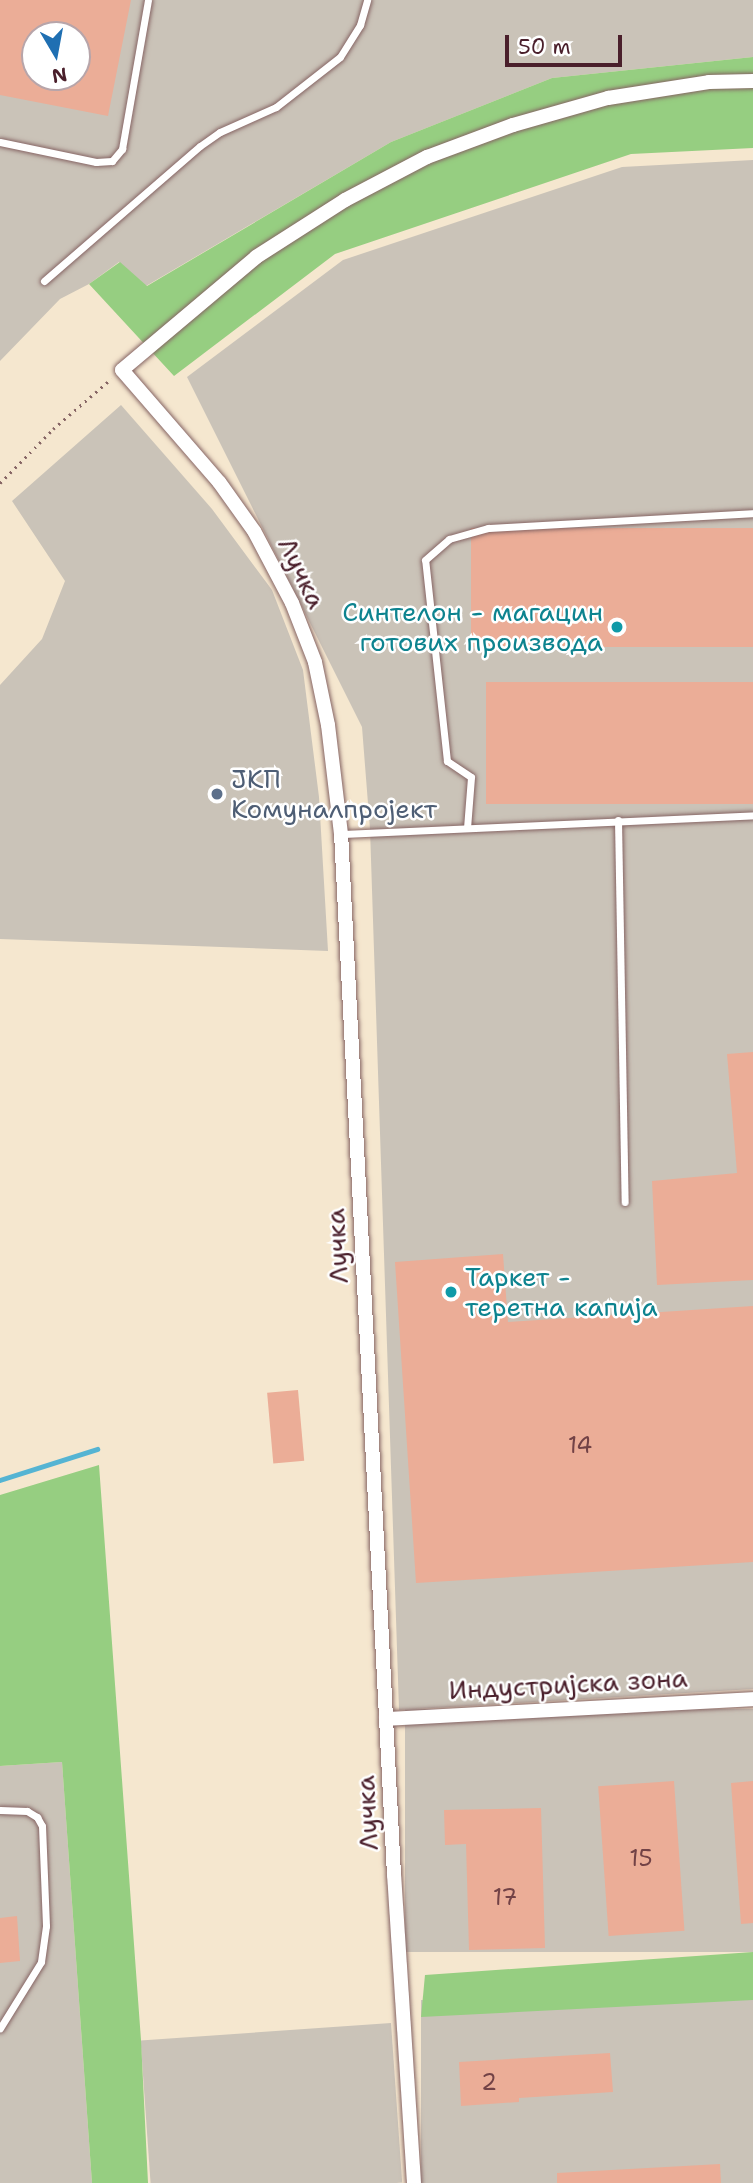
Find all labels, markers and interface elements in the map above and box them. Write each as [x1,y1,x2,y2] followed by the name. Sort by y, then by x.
[21,21,91,91] north arrow
[508,21,625,65] scale bar
[518,33,571,61] text: 50 m
[50,62,69,89] text: N
[271,532,333,614] street label: Лучка
[342,596,603,658] place label: Синтелон - магацин готових производа
[609,619,625,635] marker: Синтелон - магацин готових производа
[231,763,437,824] place label: ЈКП Комуналпројект
[209,786,225,802] marker: ЈКП Комуналпројект
[319,1208,355,1284] street label: Лучка
[465,1261,658,1322] place label: Таркет - теретна капија
[443,1284,459,1300] marker: Таркет - теретна капија
[568,1431,592,1459] house number: 14
[448,1662,688,1706] street label: Индустријска зона
[349,1775,385,1851] street label: Лучка
[629,1844,653,1872] house number: 15
[493,1883,517,1911] house number: 17
[481,2068,497,2096] house number: 2

